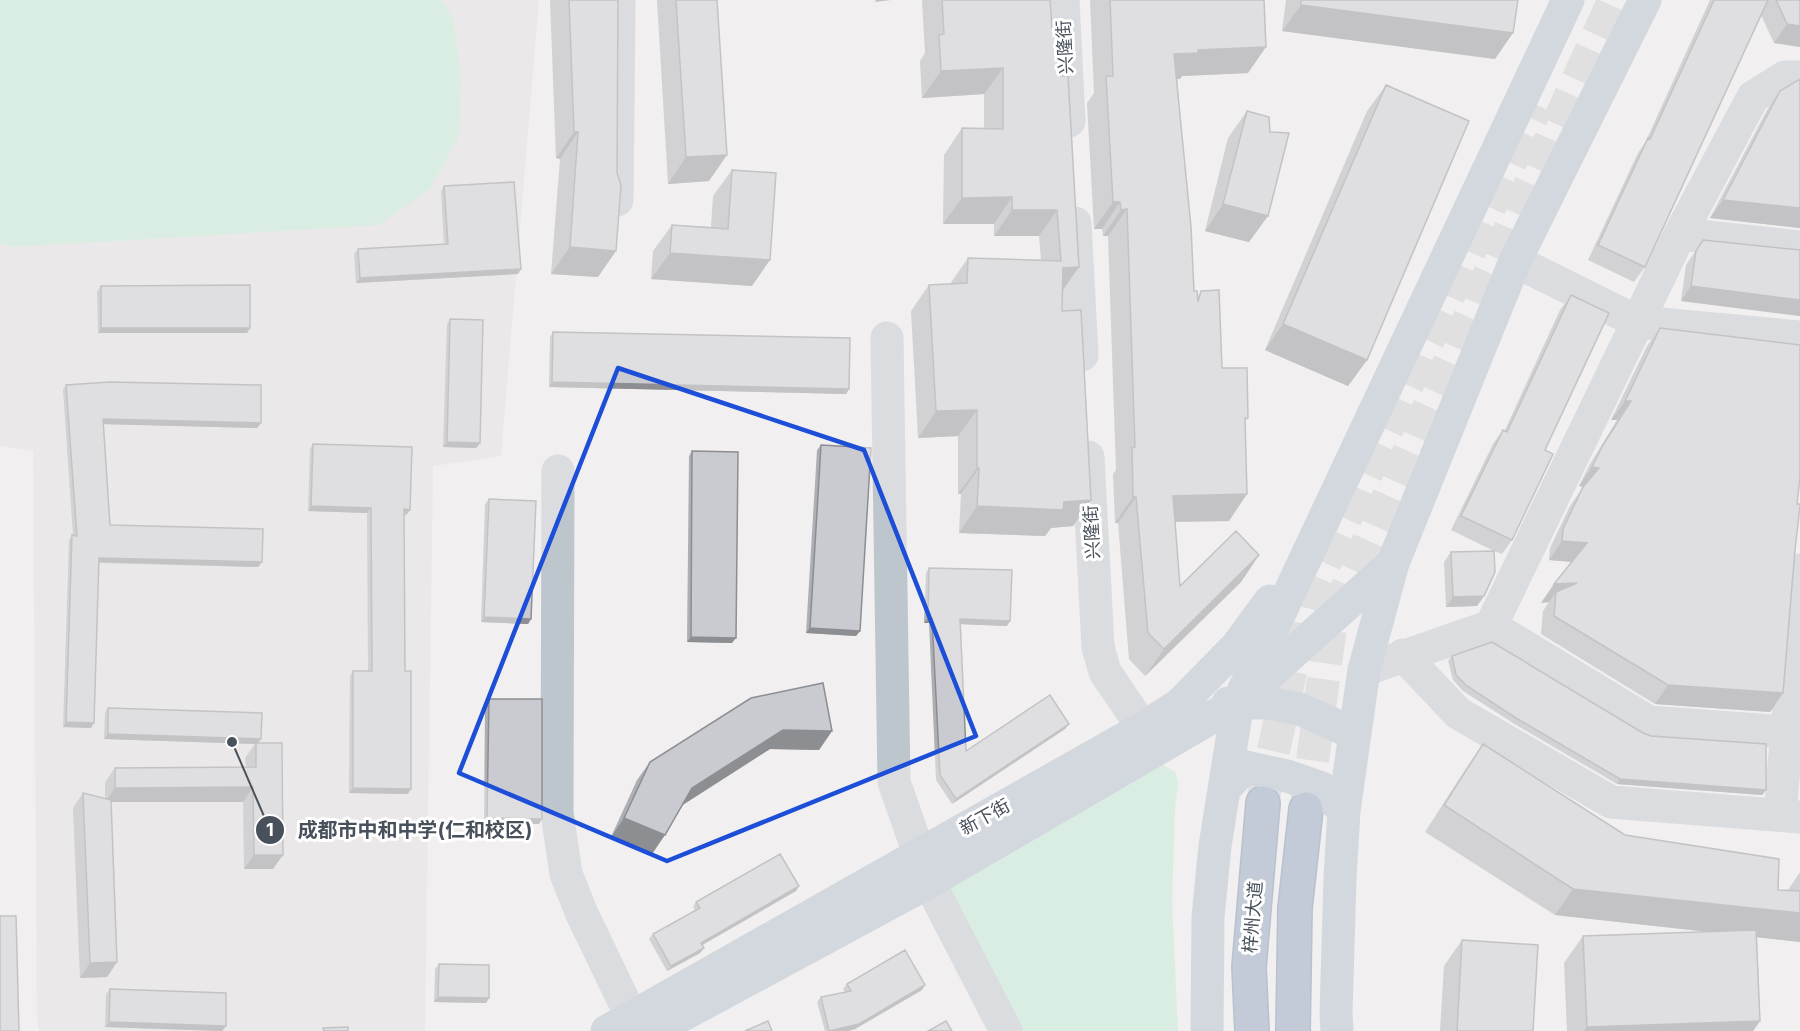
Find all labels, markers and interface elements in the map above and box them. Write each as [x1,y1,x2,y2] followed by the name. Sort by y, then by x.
[1053,20,1076,75] street label: 兴隆街
[1080,505,1103,560] street label: 兴隆街
[956,794,1013,839] street label: 新下街
[255,811,544,849] callout: 成都市中和中学(仁和校区)
[297,818,533,842] text: 成都市中和中学(仁和校区)
[266,819,274,840] text: 1
[1239,880,1266,954] street label: 梓州大道

